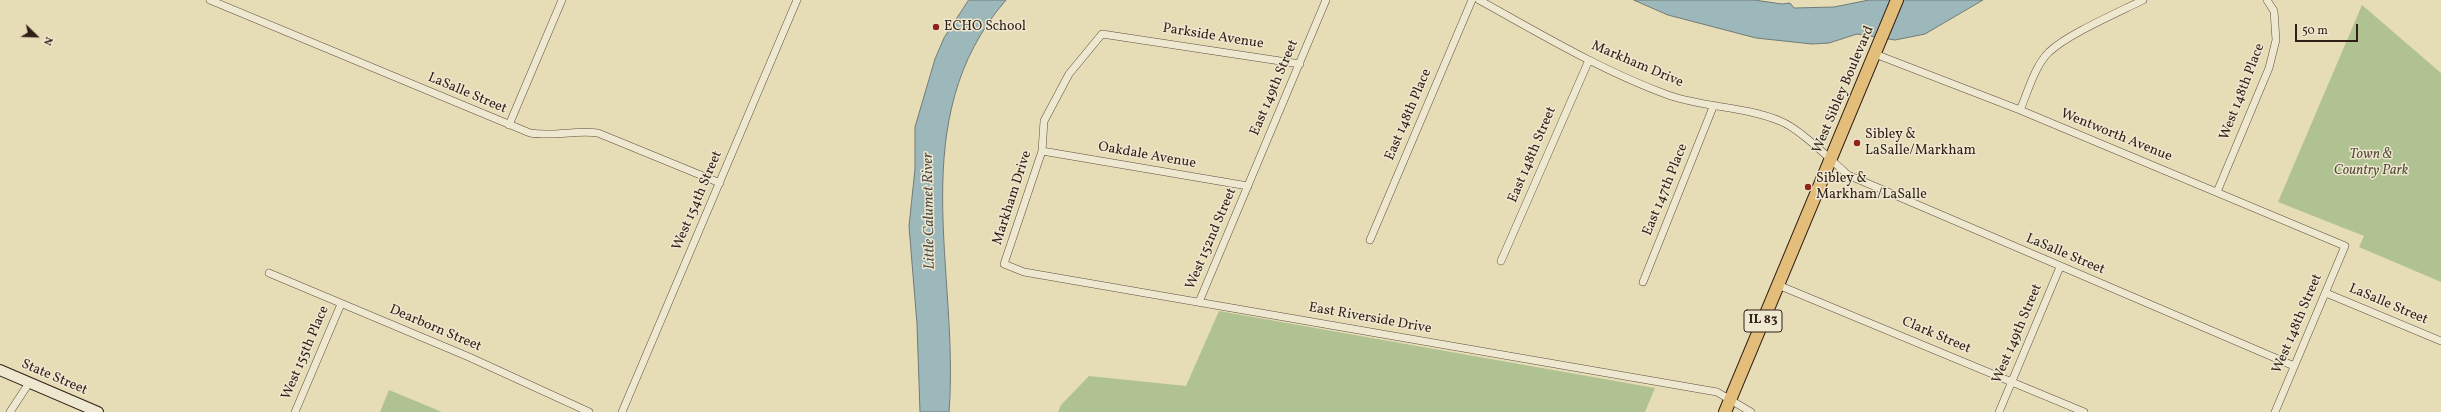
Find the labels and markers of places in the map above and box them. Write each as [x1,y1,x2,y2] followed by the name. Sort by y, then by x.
[944,19,1026,35] place label: ECHO School
[931,22,941,32] marker: ECHO School
[1865,127,1976,160] place label: Sibley & LaSalle/Markham
[1852,138,1862,148] marker: Sibley & LaSalle/Markham
[1816,171,1927,204] place label: Sibley & Markham/LaSalle
[1803,182,1813,192] marker: Sibley & Markham/LaSalle

